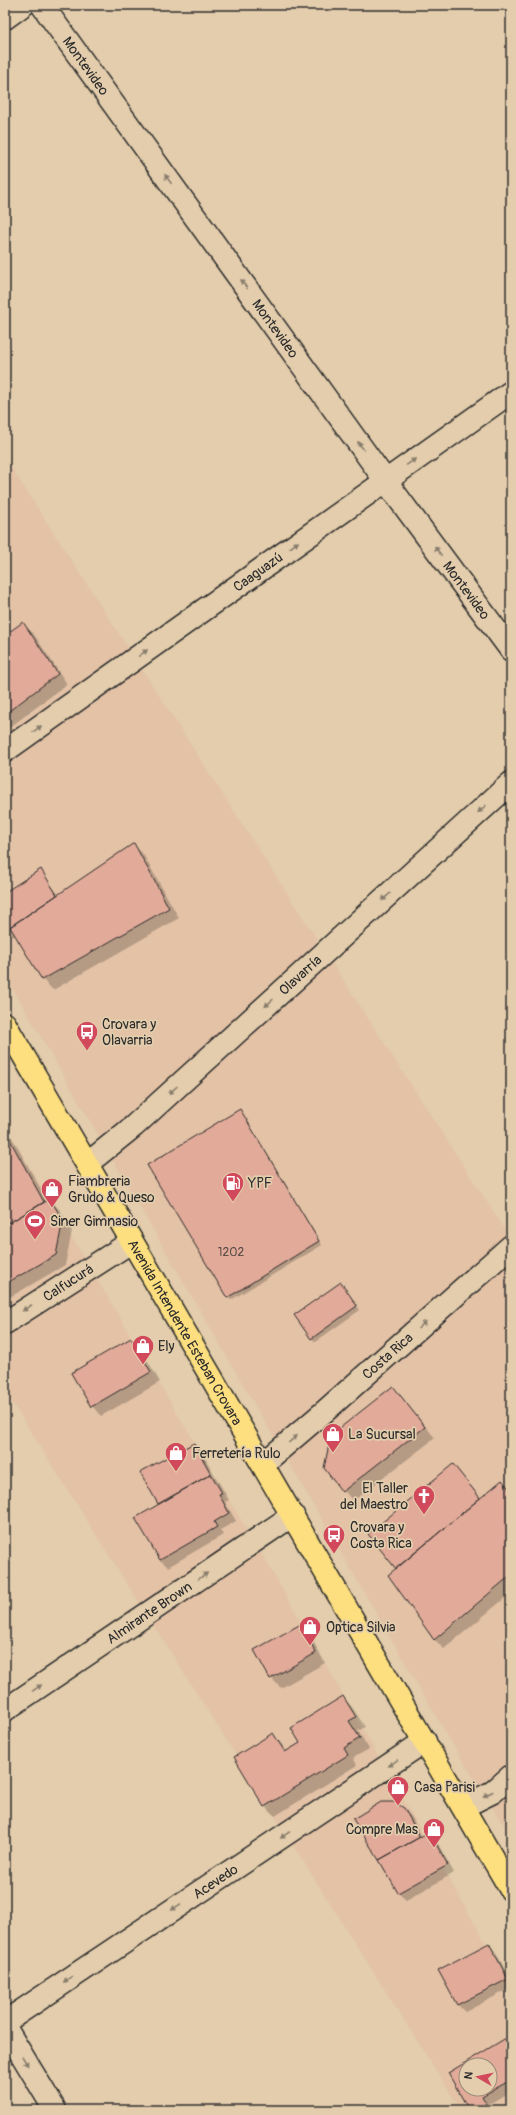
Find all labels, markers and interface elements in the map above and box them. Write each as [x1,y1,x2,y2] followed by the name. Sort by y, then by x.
[59,33,113,99] street label: Montevideo
[164,173,172,184] one-way arrow
[240,279,248,289] one-way arrow
[249,296,303,361] street label: Montevideo
[357,441,365,452] one-way arrow
[406,458,416,466] one-way arrow
[289,541,299,549] one-way arrow
[434,546,442,556] one-way arrow
[230,548,286,595] street label: Caaguazú
[440,558,494,623] street label: Montevideo
[137,649,148,657] one-way arrow
[31,725,42,733] one-way arrow
[477,804,487,814] one-way arrow
[381,892,391,901] one-way arrow
[275,951,325,999] street label: Olavarría
[264,998,274,1007] one-way arrow
[102,1016,156,1049] place label: Crovara y Olavarria
[74,1019,100,1052] bus stop icon: Crovara y Olavarria
[168,1085,178,1095] one-way arrow
[220,1170,246,1203] fuel station icon: YPF
[68,1173,155,1206] place label: Fiambreria Grudo & Queso
[247,1175,272,1192] place label: YPF
[39,1176,65,1209] shop icon: Fiambreria Grudo & Queso
[22,1208,48,1241] sports icon: Siner Gimnasio
[50,1213,138,1230] place label: Siner Gimnasio
[124,1236,246,1428] street label: Avenida Intendente Esteban Crovara
[218,1245,244,1260] house number: 1202
[40,1260,96,1305] street label: Calfucurá
[21,1305,33,1312] one-way arrow
[417,1320,427,1330] one-way arrow
[359,1329,416,1383] street label: Costa Rica
[130,1333,156,1366] shop icon: Ely
[158,1338,175,1355] place label: Ely
[320,1421,346,1454] shop icon: La Sucursal
[348,1426,416,1443] place label: La Sucursal
[287,1434,298,1443] one-way arrow
[163,1440,189,1473] shop icon: Ferretería Rulo
[192,1445,281,1462] place label: Ferretería Rulo
[340,1480,408,1513] place label: El Taller del Maestro
[411,1483,437,1516] church icon: El Taller del Maestro
[350,1519,412,1552] place label: Crovara y Costa Rica
[321,1522,347,1555] bus stop icon: Crovara y Costa Rica
[198,1572,208,1580] one-way arrow
[103,1578,195,1647] street label: Almirante Brown
[297,1614,323,1647] shop icon: Optica Silvia
[326,1619,396,1636] place label: Optica Silvia
[32,1684,43,1692] one-way arrow
[387,1759,398,1766] one-way arrow
[385,1774,411,1807] shop icon: Casa Parisi
[414,1779,475,1796] place label: Casa Parisi
[482,1791,494,1797] one-way arrow
[421,1816,447,1849] shop icon: Compre Mas
[346,1821,419,1838] place label: Compre Mas
[279,1831,290,1839] one-way arrow
[190,1860,241,1902] street label: Acevedo
[171,1903,182,1911] one-way arrow
[63,1976,74,1983] one-way arrow
[22,2055,29,2067] one-way arrow
[458,2057,498,2097] north arrow
[462,2070,476,2080] text: N

